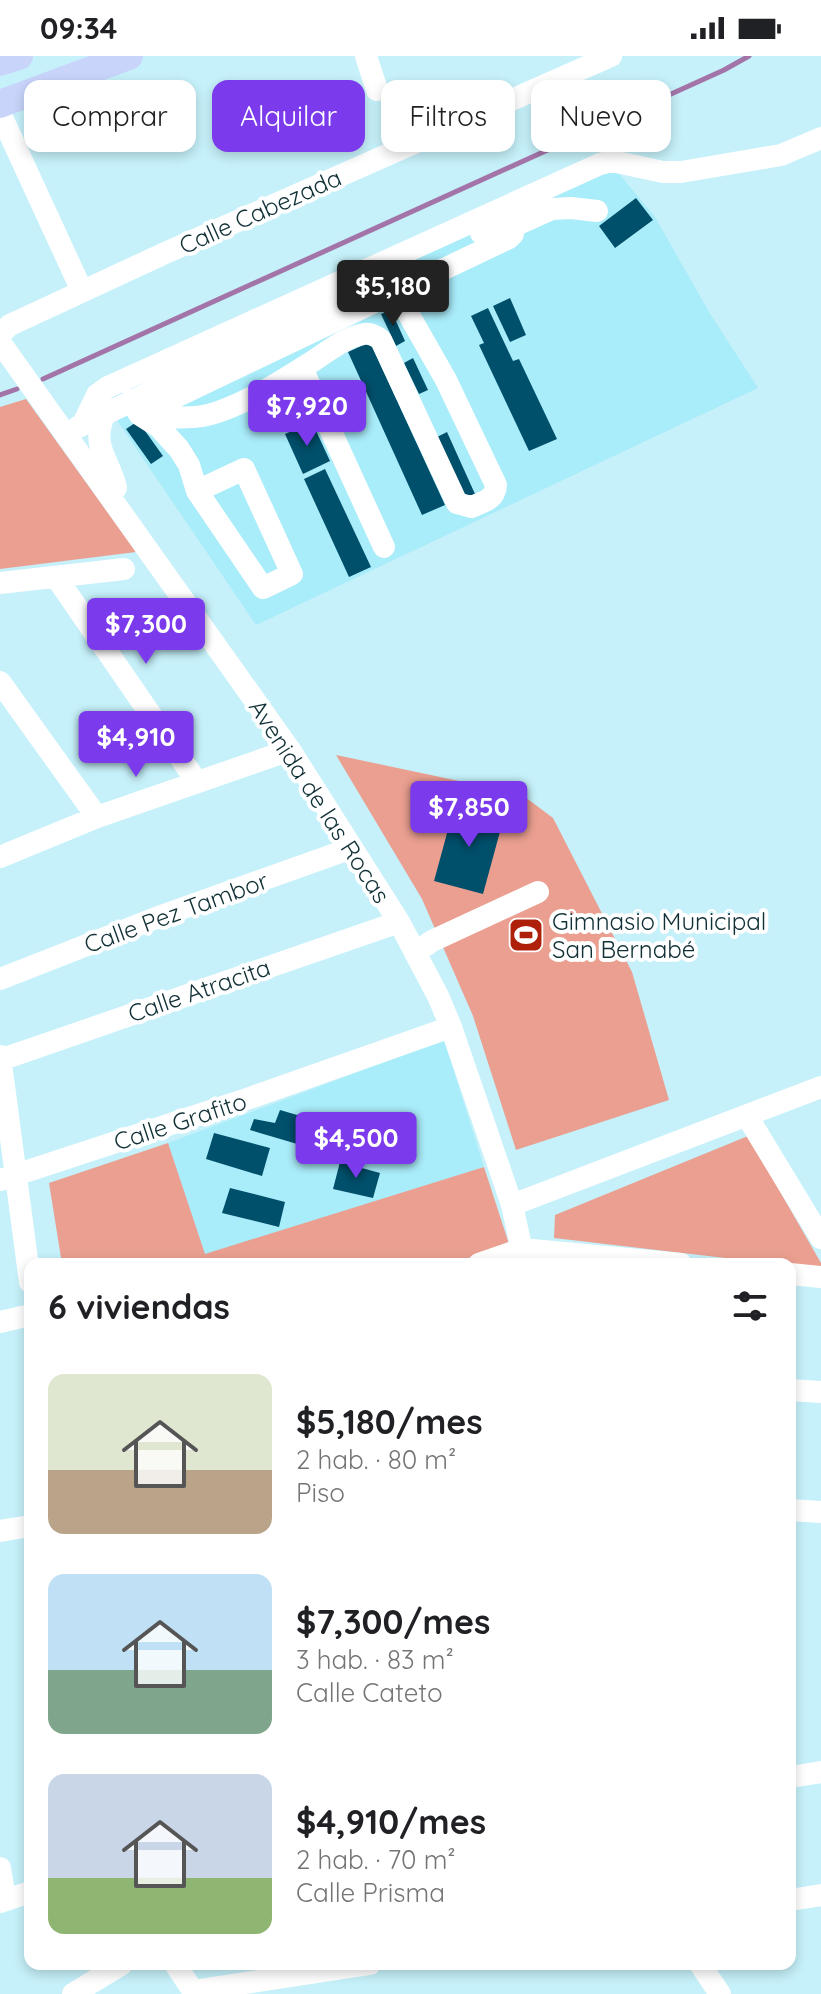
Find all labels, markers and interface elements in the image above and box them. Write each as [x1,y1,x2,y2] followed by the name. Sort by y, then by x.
[40,9,117,47] text: 09:34
[24,80,196,152] chip: Comprar
[212,80,365,152] chip: Alquilar
[381,80,515,152] chip: Filtros
[531,80,671,152] chip: Nuevo
[174,162,346,260] street label: Calle Cabezada
[328,260,458,328] pin: $5,180
[355,269,431,302] text: $5,180
[242,380,372,448] pin: $7,920
[266,389,348,422] text: $7,920
[81,598,211,666] pin: $7,300
[105,607,187,640] text: $7,300
[243,694,397,908] street label: Avenida de las Rocas
[71,711,201,779] pin: $4,910
[97,720,175,753] text: $4,910
[404,781,534,849] pin: $7,850
[428,790,510,823] text: $7,850
[80,865,272,959] street label: Calle Pez Tambor
[552,906,766,964] place label: Gimnasio Municipal San Bernabé
[507,916,545,954] sports icon: Gimnasio Municipal San Bernabé
[124,952,274,1028] street label: Calle Atracita
[110,1085,250,1157] street label: Calle Grafito
[291,1112,421,1180] pin: $4,500
[314,1121,398,1154] text: $4,500
[728,1284,772,1328] icon: filters
[48,1285,230,1328] text: 6 viviendas
[296,1400,483,1443] text: $5,180/mes
[112,1406,208,1502] icon: home
[296,1443,456,1476] text: 2 hab. · 80 m²
[296,1476,345,1509] text: Piso
[296,1600,490,1643] text: $7,300/mes
[112,1606,208,1702] icon: home
[296,1643,454,1676] text: 3 hab. · 83 m²
[296,1676,443,1709] text: Calle Cateto
[296,1800,486,1843] text: $4,910/mes
[112,1806,208,1902] icon: home
[296,1843,456,1876] text: 2 hab. · 70 m²
[296,1876,445,1909] text: Calle Prisma

